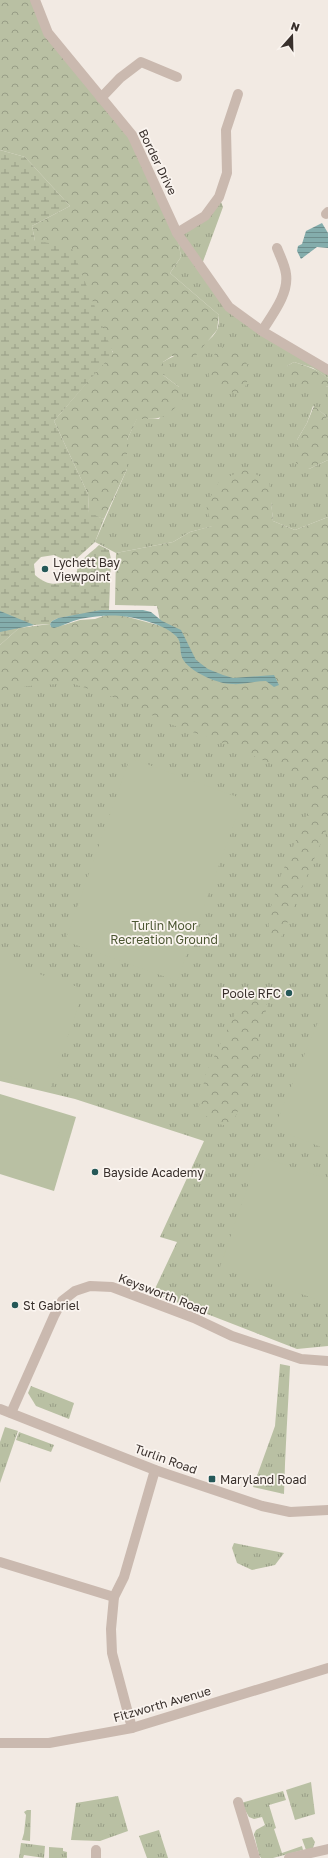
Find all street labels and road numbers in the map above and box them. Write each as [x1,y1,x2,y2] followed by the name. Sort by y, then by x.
[136,127,180,197] street label: Border Drive
[116,1270,210,1318] street label: Keysworth Road
[133,1441,199,1477] street label: Turlin Road
[111,1683,213,1725] street label: Fitzworth Avenue

